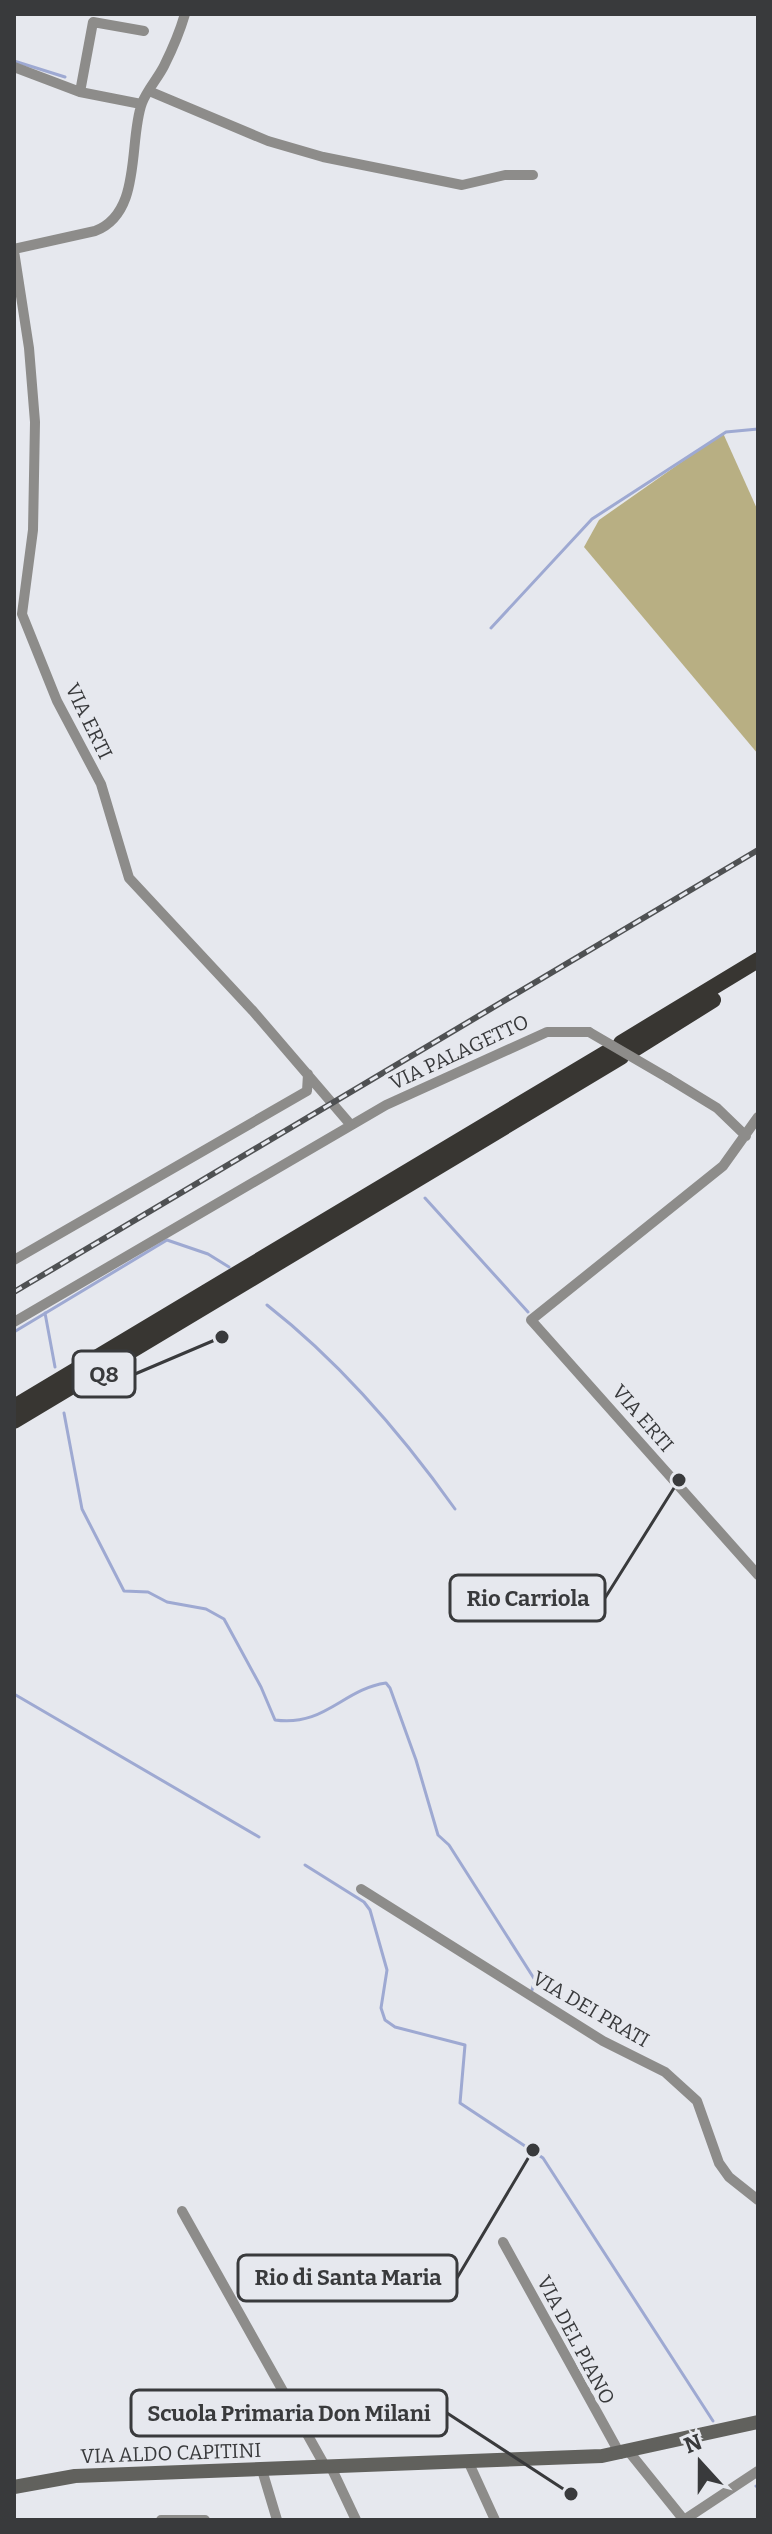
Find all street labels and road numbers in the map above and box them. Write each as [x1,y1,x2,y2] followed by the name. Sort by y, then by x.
[60,679,118,763] street label: VIA ERTI
[386,1009,532,1095] street label: VIA PALAGETTO
[607,1379,679,1457] street label: VIA ERTI
[528,1966,654,2052] street label: VIA DEI PRATI
[532,2272,620,2408] street label: VIA DEL PIANO
[80,2438,262,2468] street label: VIA ALDO CAPITINI

